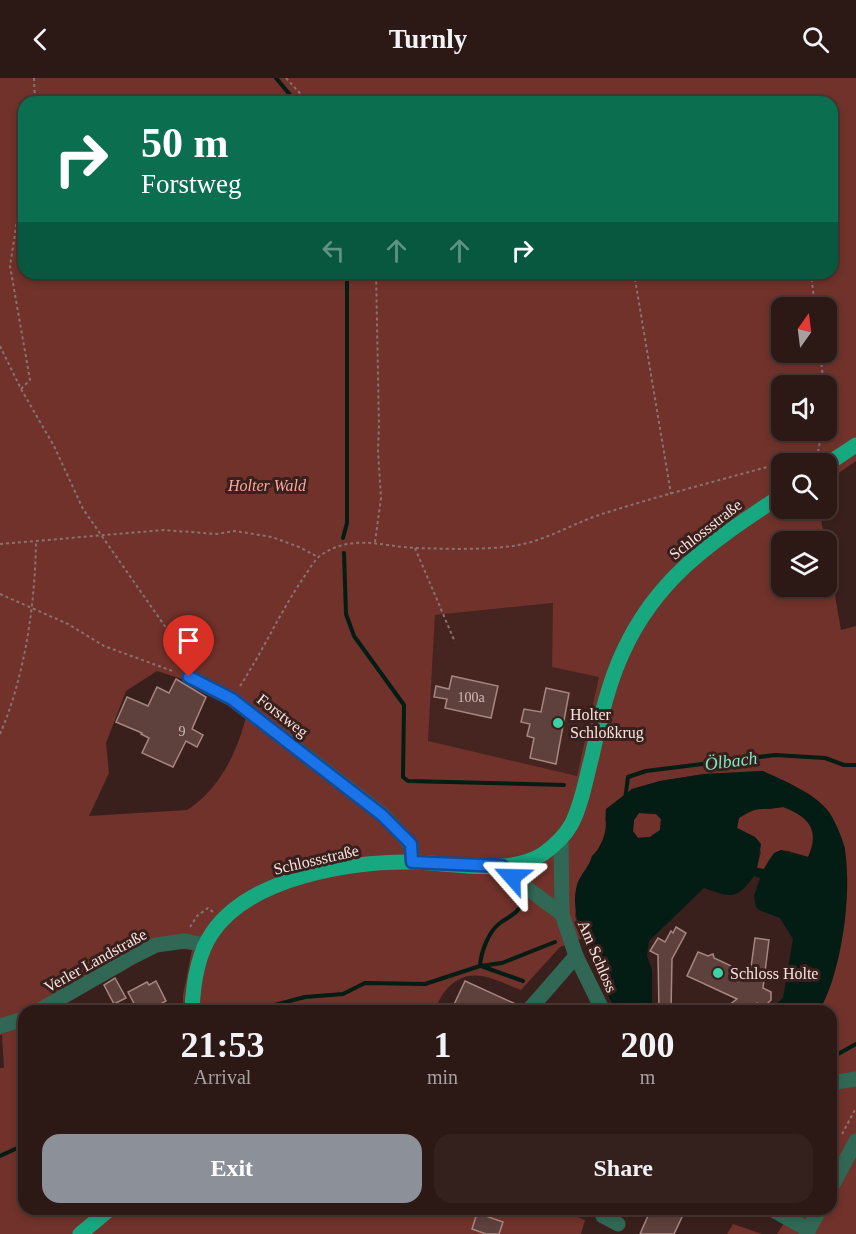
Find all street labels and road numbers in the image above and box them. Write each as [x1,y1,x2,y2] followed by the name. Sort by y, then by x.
[666,496,745,563] street label: Schlossstraße
[253,690,311,741] street label: Forstweg
[272,841,360,878] street label: Schlossstraße
[575,917,620,995] street label: Am Schloss
[41,925,149,996] street label: Verler Landstraße

